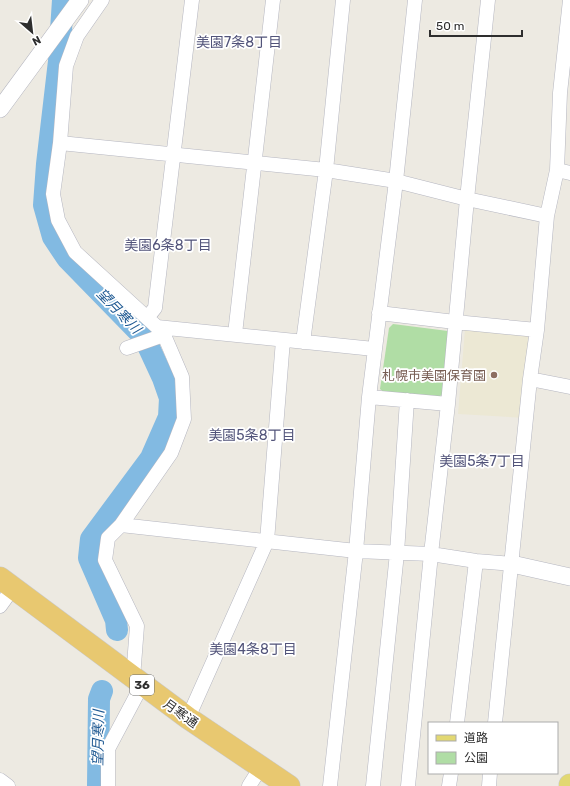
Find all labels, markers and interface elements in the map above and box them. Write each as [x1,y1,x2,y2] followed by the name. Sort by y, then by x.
[12,12,52,52] north arrow
[430,12,522,38] scale bar
[436,19,464,33] text: 50 m
[30,33,43,48] text: N
[196,34,282,51] district label: 美園7条8丁目
[124,237,212,254] district label: 美園6条8丁目
[93,285,146,339] water label: 望月寒川
[382,368,486,383] place label: 札幌市美園保育園
[489,370,499,380] marker: 札幌市美園保育園
[208,427,296,444] district label: 美園5条8丁目
[439,453,525,470] district label: 美園5条7丁目
[209,641,297,658] district label: 美園4条8丁目
[130,675,154,695] road number: 36
[160,696,201,731] street label: 月寒通
[90,708,108,766] water label: 望月寒川
[428,722,558,774] legend
[464,731,488,745] text: 道路
[464,751,488,765] text: 公園

